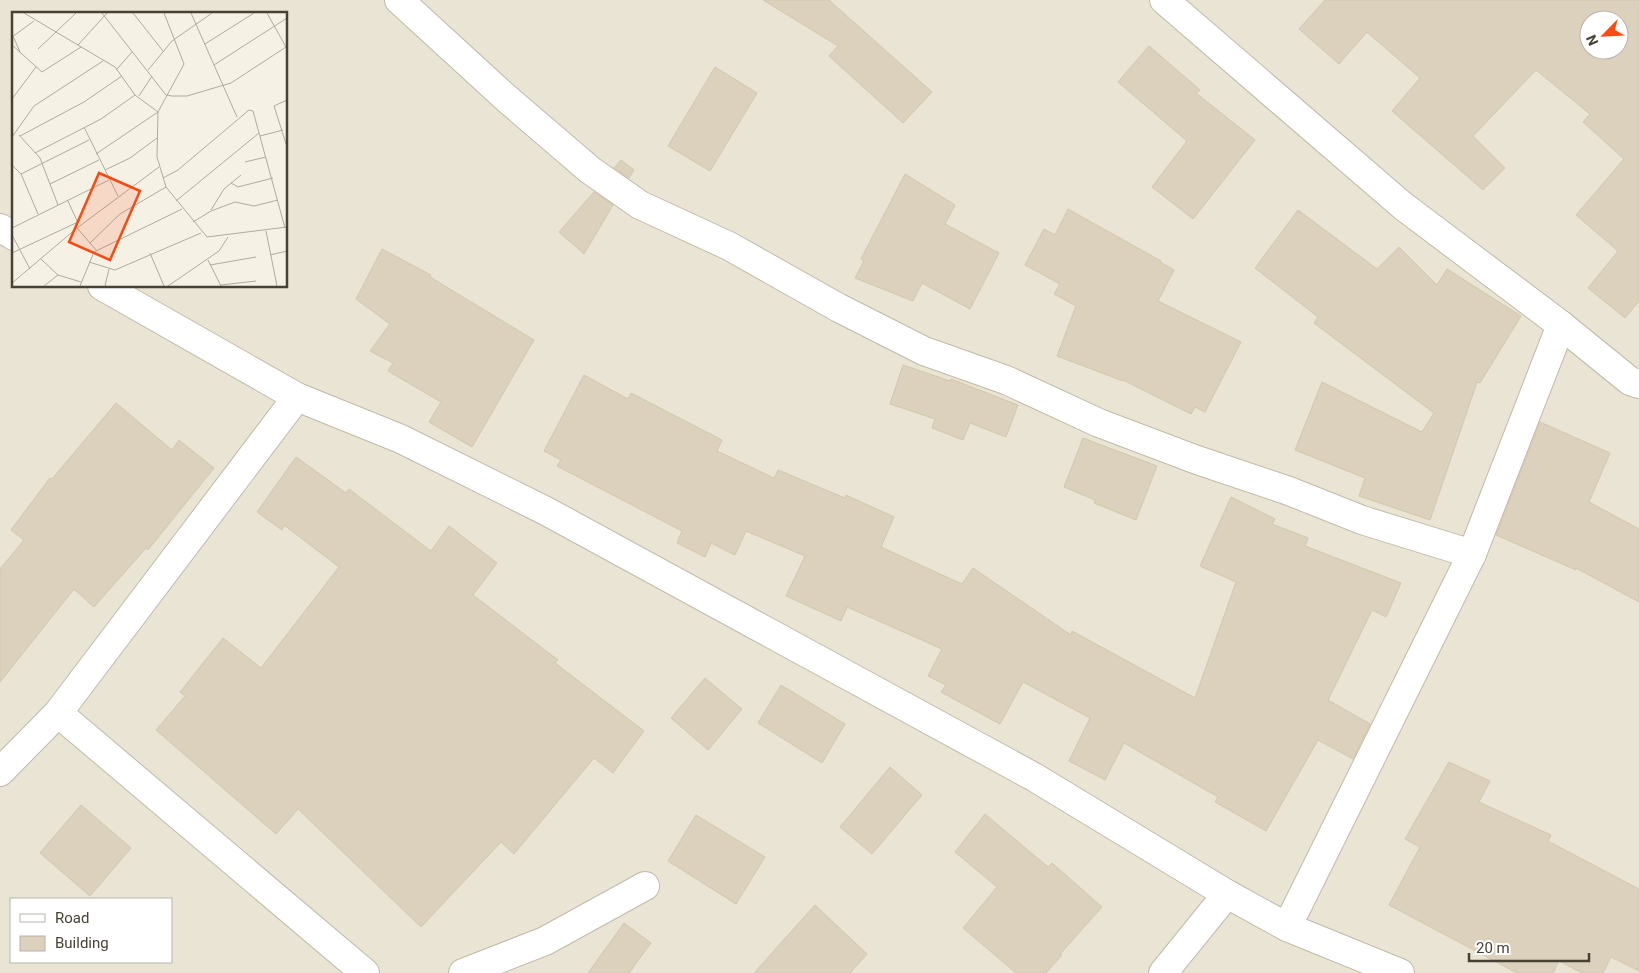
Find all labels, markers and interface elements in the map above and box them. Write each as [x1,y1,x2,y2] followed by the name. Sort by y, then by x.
[1579,10,1629,60] north arrow
[12,12,288,288] inset map
[1583,33,1601,48] text: N
[10,898,172,963] legend
[55,909,89,927] text: Road
[1469,930,1589,962] scale bar
[55,934,109,952] text: Building
[1476,939,1510,957] text: 20 m

